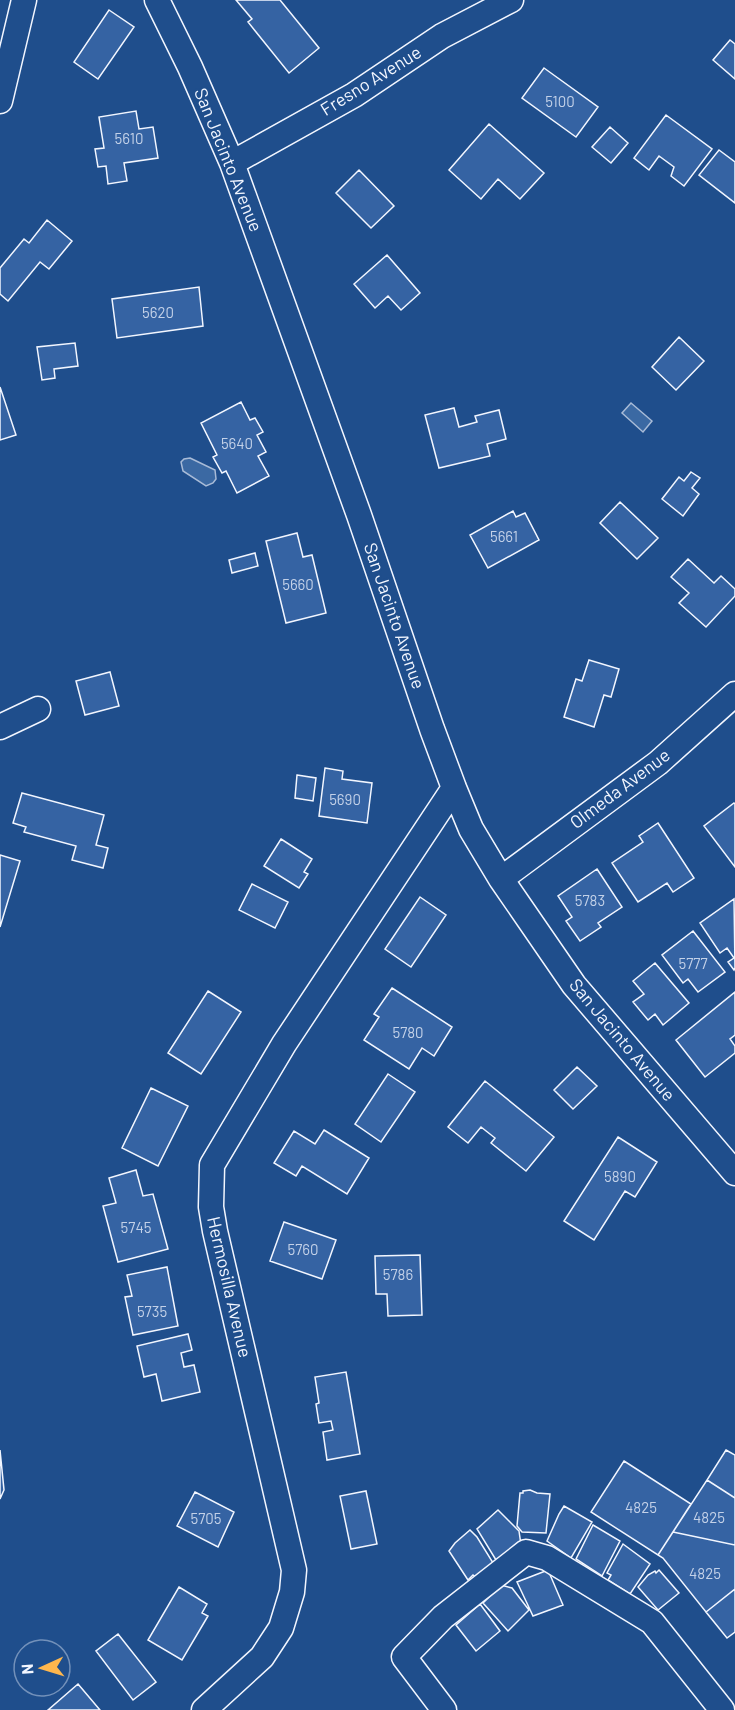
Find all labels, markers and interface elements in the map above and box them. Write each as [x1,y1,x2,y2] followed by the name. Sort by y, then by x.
[316,40,425,120] street label: Fresno Avenue
[190,85,268,235] street label: San Jacinto Avenue
[545,92,575,110] house number: 5100
[115,129,143,147] house number: 5610
[142,303,174,321] house number: 5620
[221,434,253,452] house number: 5640
[490,527,518,545] house number: 5661
[360,540,430,692] street label: San Jacinto Avenue
[282,575,314,593] house number: 5660
[565,743,674,833] street label: Olmeda Avenue
[329,790,361,808] house number: 5690
[575,891,605,909] house number: 5783
[679,954,708,972] house number: 5777
[565,974,680,1105] street label: San Jacinto Avenue
[392,1023,424,1041] house number: 5780
[604,1167,636,1185] house number: 5890
[203,1214,257,1359] street label: Hermosilla Avenue
[121,1218,151,1236] house number: 5745
[287,1240,319,1258] house number: 5760
[383,1265,413,1283] house number: 5786
[137,1302,167,1320] house number: 5735
[625,1498,657,1516] house number: 4825
[693,1508,725,1526] house number: 4825
[191,1509,222,1527] house number: 5705
[689,1564,721,1582] house number: 4825
[12,1638,72,1698] north arrow
[17,1663,36,1675] text: N

